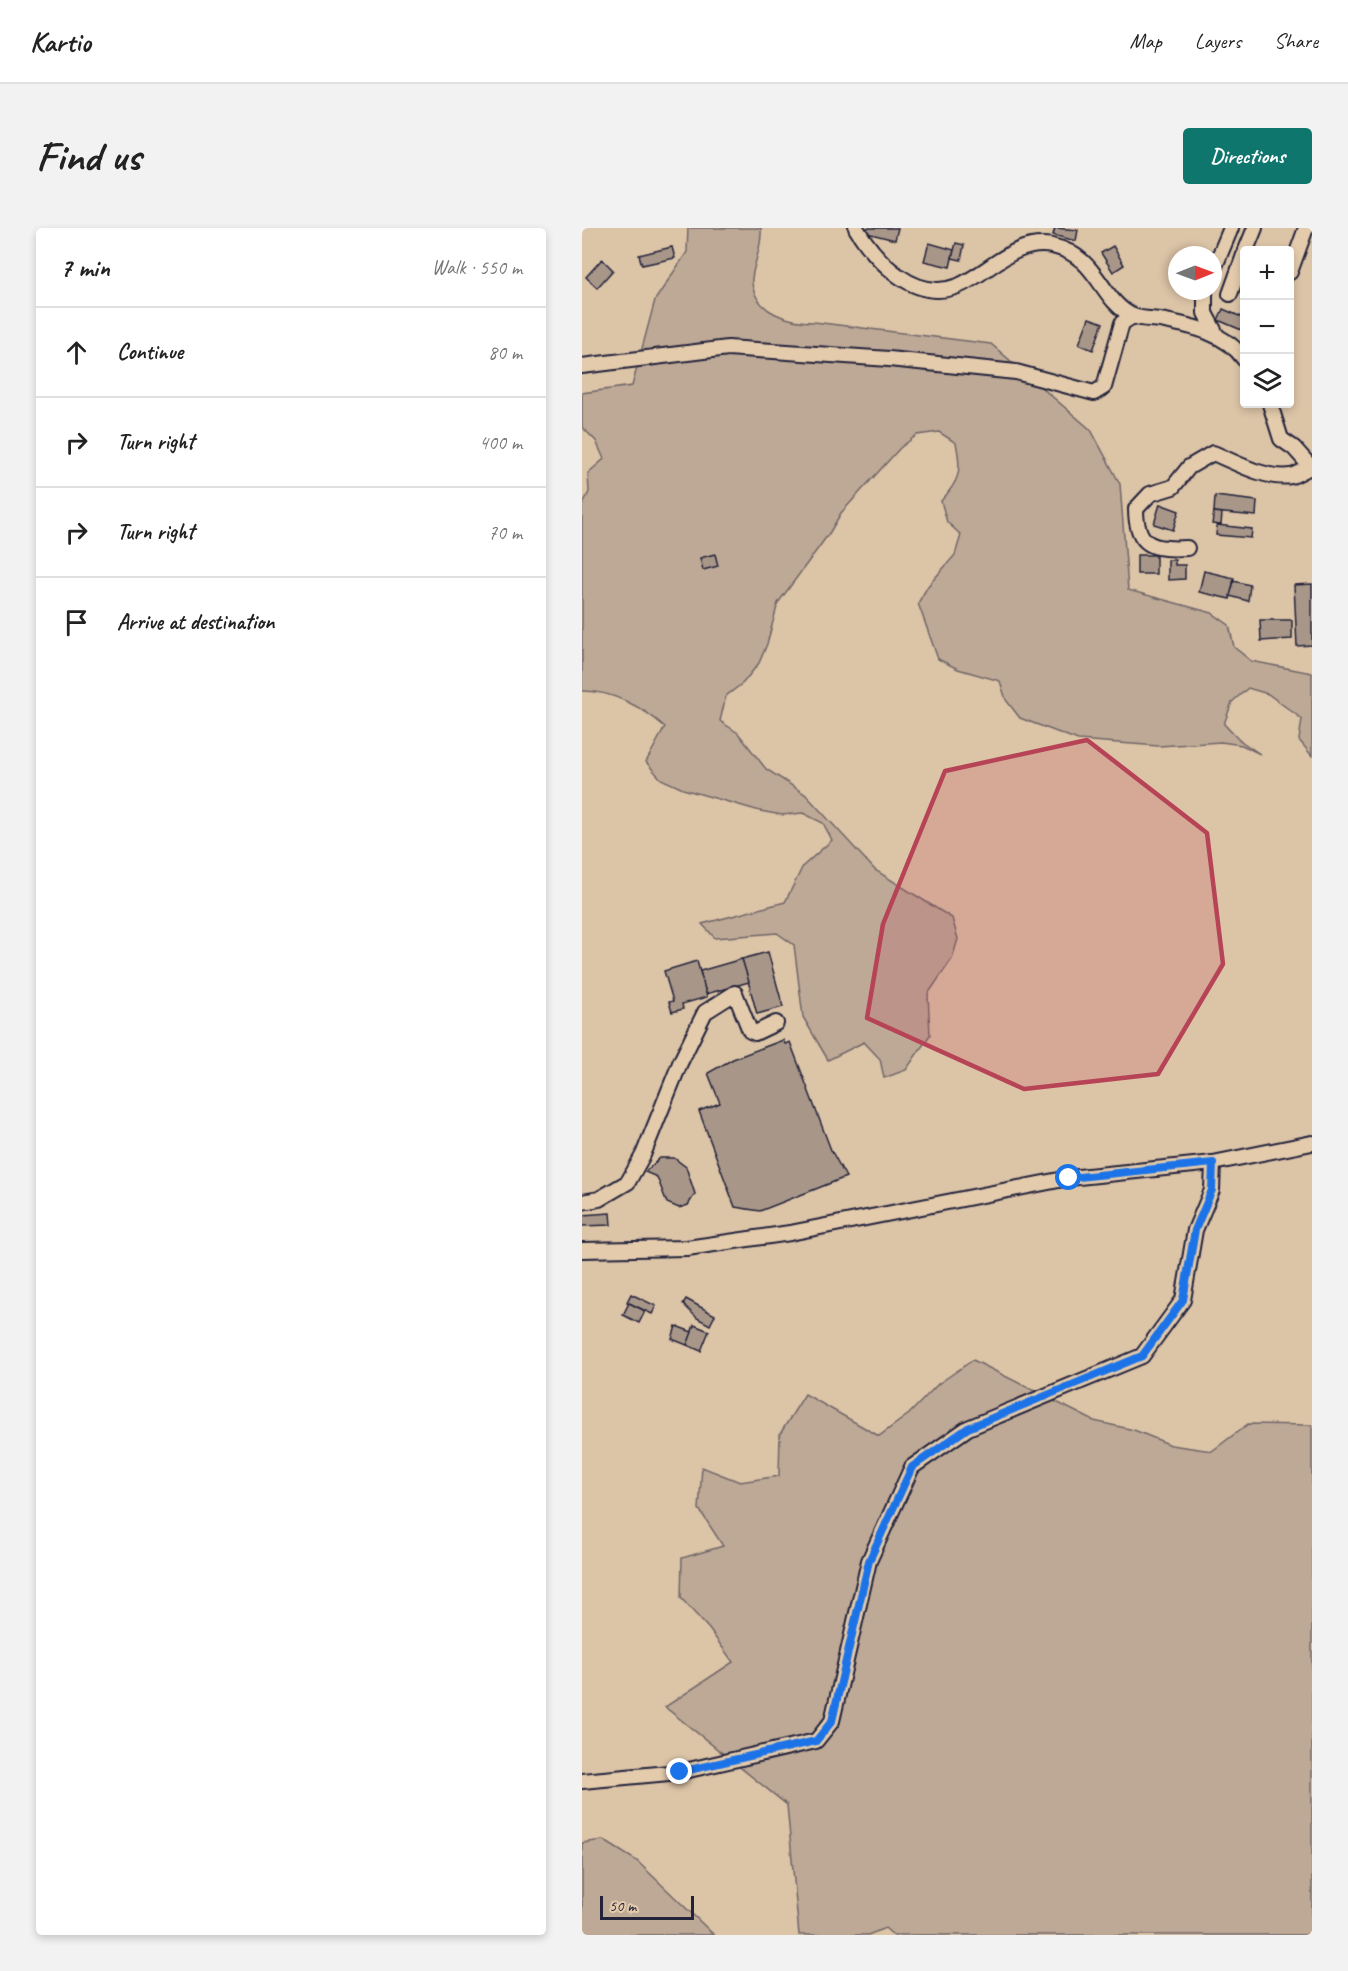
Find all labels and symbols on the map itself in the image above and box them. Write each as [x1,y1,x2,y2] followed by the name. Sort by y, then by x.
[1168,246,1222,300] north arrow
[1055,1164,1081,1190] route start
[666,1758,692,1784] route end
[600,1893,694,1920] scale bar

